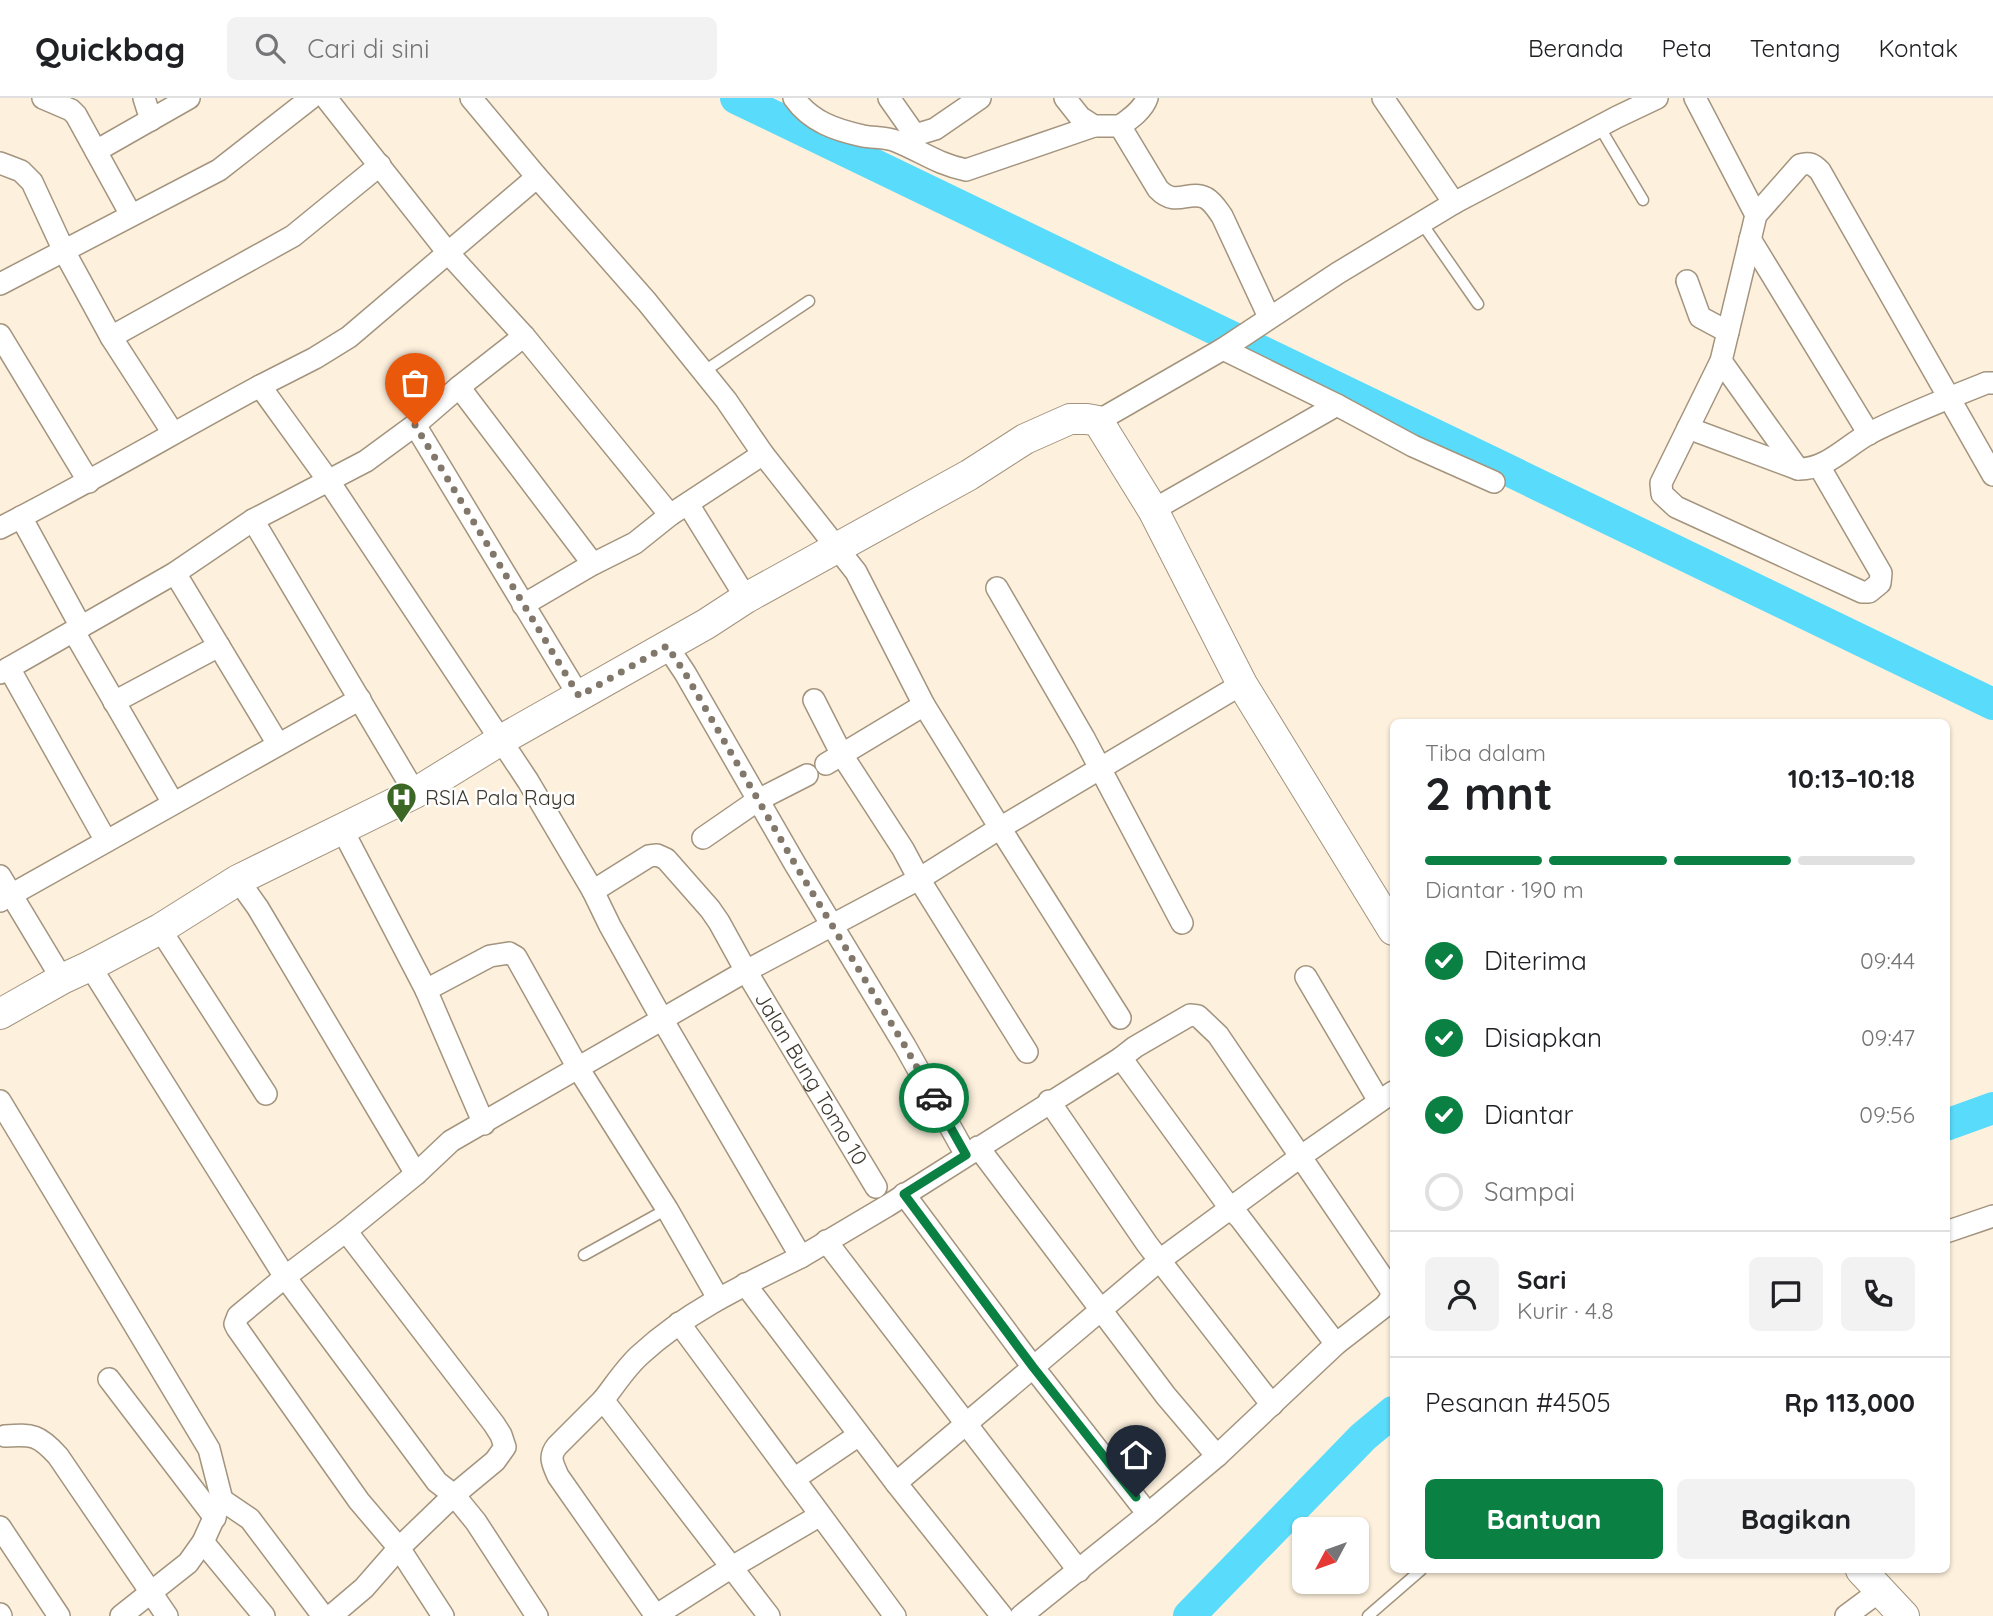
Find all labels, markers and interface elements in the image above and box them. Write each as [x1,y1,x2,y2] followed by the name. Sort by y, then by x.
[227,17,717,80] search box
[35,28,185,69] text: Quickbag
[251,29,289,67] icon: search
[307,32,430,65] text: Cari di sini
[1528,33,1624,63] text: Beranda
[1662,33,1712,63] text: Peta
[1750,33,1840,63] text: Tentang
[1878,33,1958,63] text: Kontak
[385,353,445,425] pin
[396,364,434,402] icon: bag
[1425,738,1546,767] text: Tiba dalam
[1788,762,1915,795] text: 10:13–10:18
[1425,764,1553,822] text: 2 mnt
[385,781,419,825] hospital icon: RSIA Pala Raya
[425,784,575,810] place label: RSIA Pala Raya
[1425,875,1584,904] text: Diantar · 190 m
[1425,942,1463,980] icon: check
[1484,944,1587,977] text: Diterima
[1860,946,1915,975] text: 09:44
[750,987,874,1169] street label: Jalan Bung Tomo 10
[1425,1019,1463,1057] icon: check
[1484,1021,1602,1054] text: Disiapkan
[1861,1023,1915,1052] text: 09:47
[899,1063,969,1133] courier
[915,1079,953,1117] icon: car
[1425,1096,1463,1134] icon: check
[1484,1098,1574,1131] text: Diantar
[1859,1100,1915,1129] text: 09:56
[1484,1175,1575,1208] text: Sampai
[1425,1257,1499,1331] button: person
[1749,1257,1823,1331] button: chat
[1841,1257,1915,1331] button: phone
[1517,1263,1566,1296] text: Sari
[1517,1296,1614,1325] text: Kurir · 4.8
[1425,1386,1611,1419] text: Pesanan #4505
[1784,1386,1915,1419] text: Rp 113,000
[1106,1425,1166,1497] pin
[1117,1436,1155,1474] icon: home
[1425,1479,1663,1559] button: Bantuan
[1677,1479,1915,1559] button: Bagikan
[1292,1517,1368,1594] north arrow
[1292,1517,1369,1594] map controls

